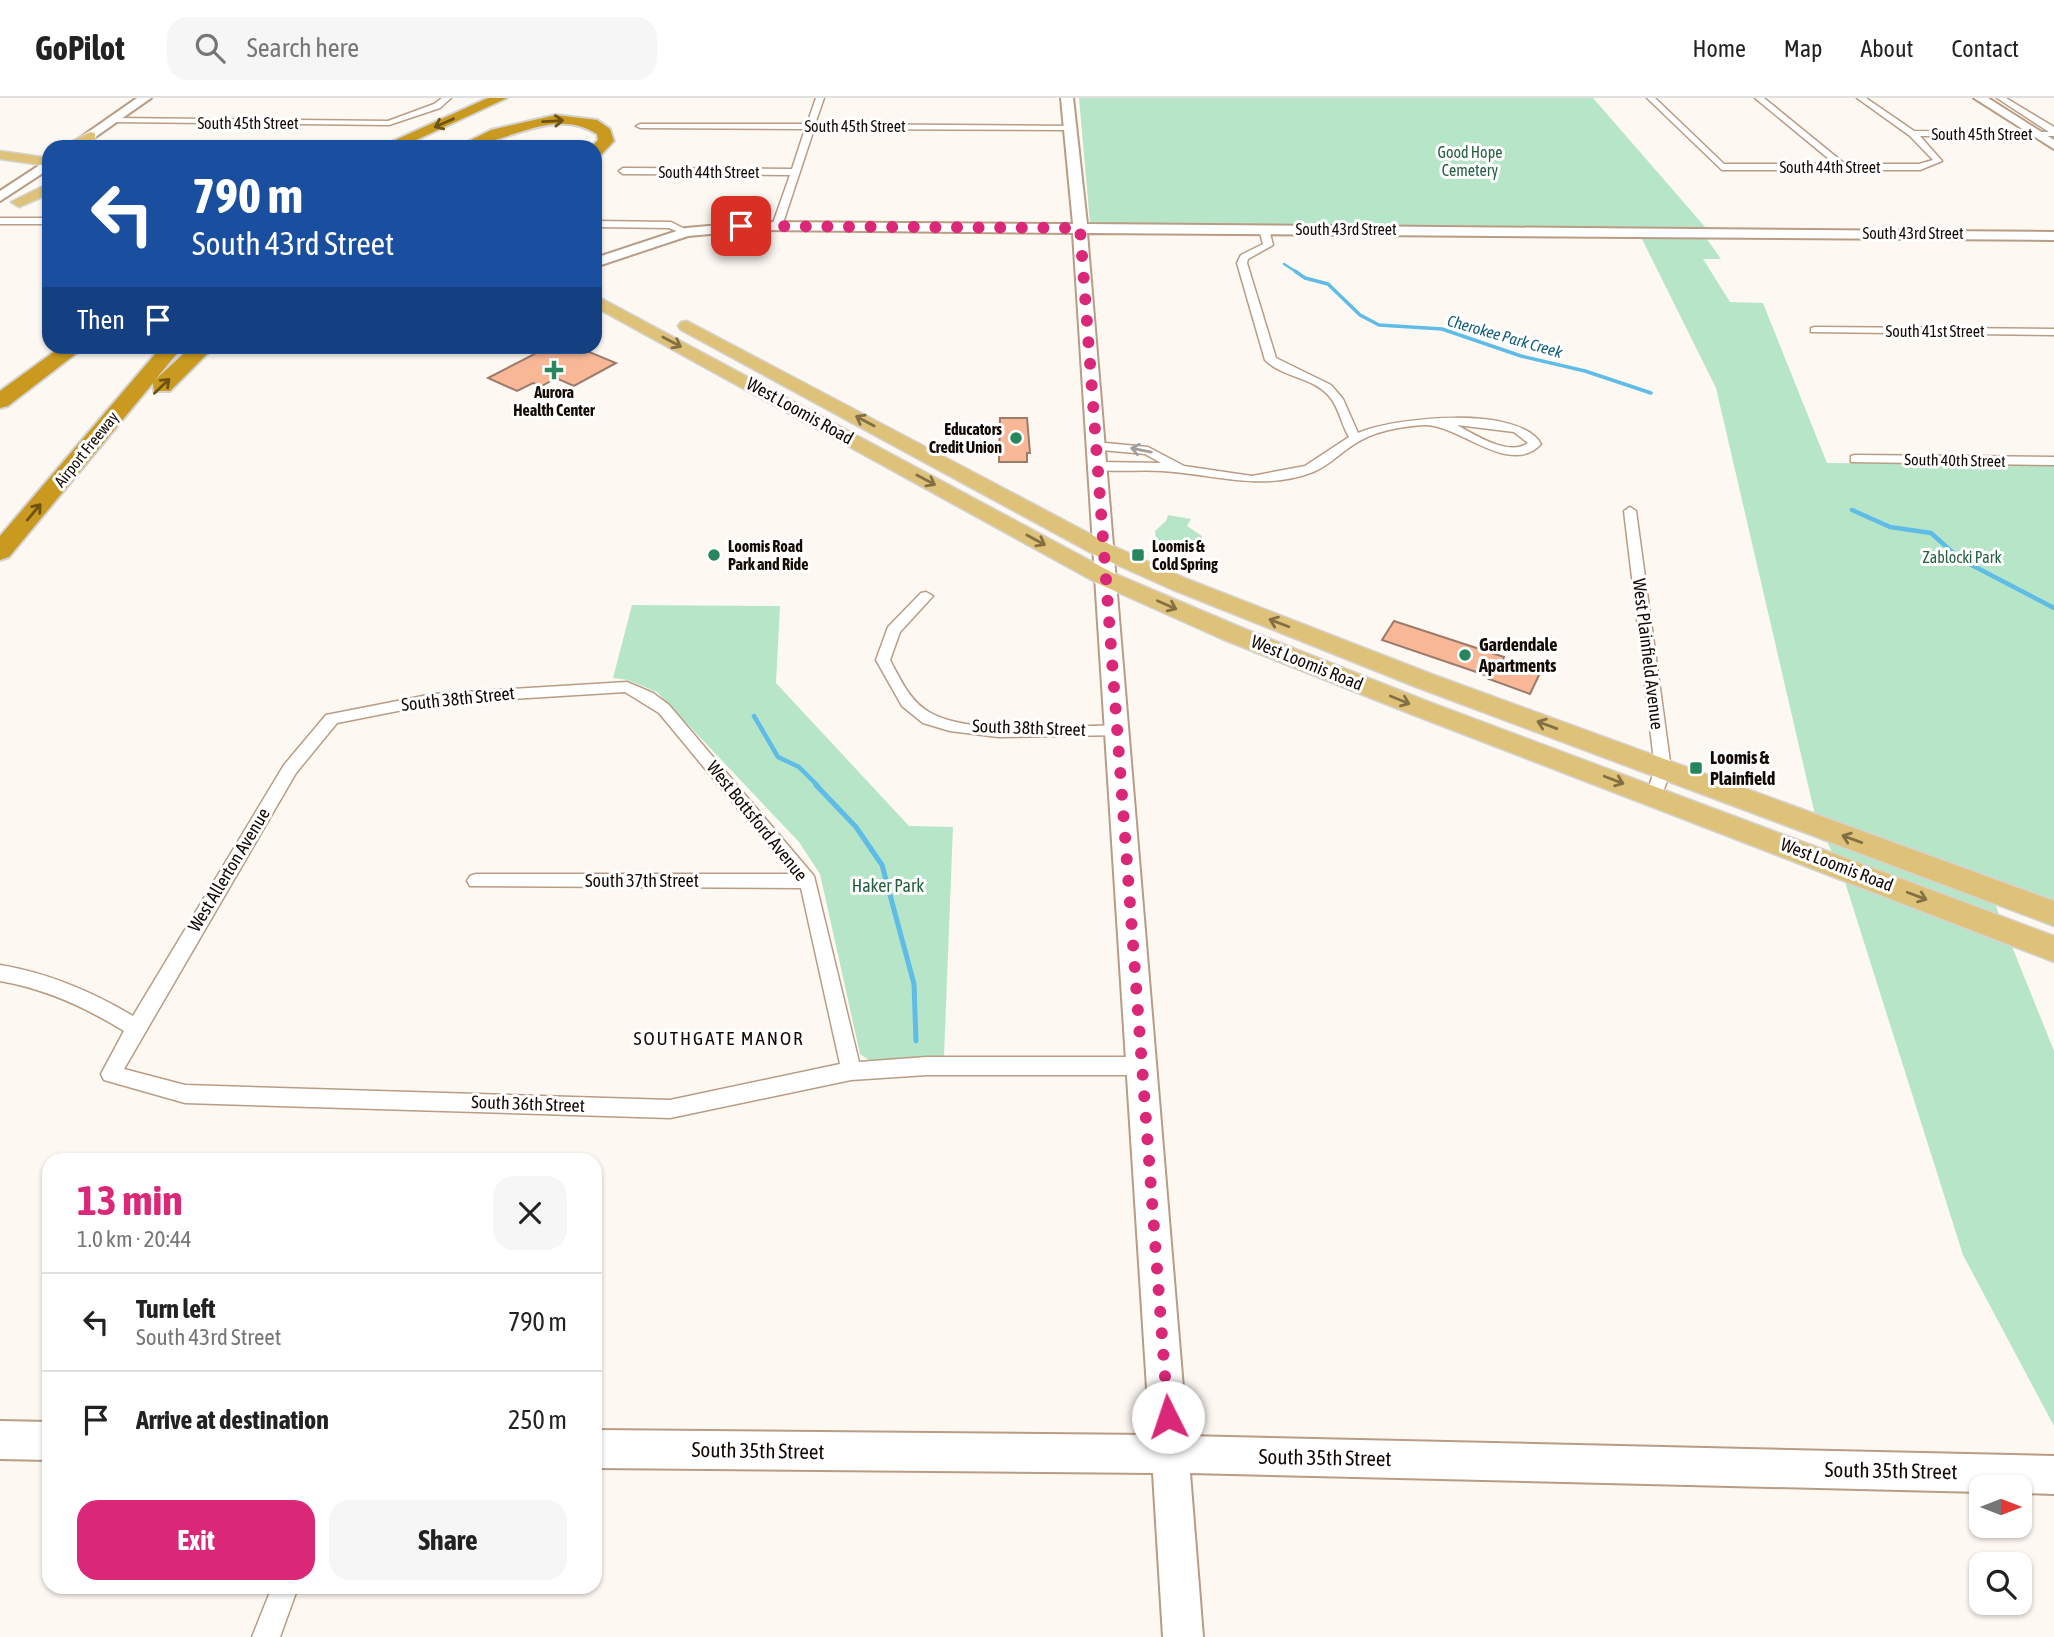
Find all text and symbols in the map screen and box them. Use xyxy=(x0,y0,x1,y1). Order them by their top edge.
search box xyxy=(167,17,657,80)
text: GoPilot xyxy=(35,29,125,67)
icon: search xyxy=(191,29,229,67)
text: Search here xyxy=(247,33,359,63)
text: Home xyxy=(1692,35,1746,62)
text: Map xyxy=(1784,35,1822,62)
text: About xyxy=(1860,35,1913,62)
text: Contact xyxy=(1951,35,2019,62)
street label: South 45th Street xyxy=(197,114,299,132)
one-way arrow xyxy=(541,115,564,128)
one-way arrow xyxy=(434,117,455,130)
street label: South 45th Street xyxy=(804,117,906,135)
street label: South 45th Street xyxy=(1931,125,2033,143)
park label: Good Hope Cemetery xyxy=(1438,143,1502,180)
street label: South 44th Street xyxy=(1779,158,1881,176)
street label: South 44th Street xyxy=(658,163,760,181)
text: 790 m xyxy=(192,167,303,223)
icon: left xyxy=(77,168,168,259)
pin xyxy=(711,196,771,256)
icon: arrive xyxy=(722,207,760,245)
street label: South 43rd Street xyxy=(1295,220,1397,238)
street label: South 43rd Street xyxy=(1862,224,1964,242)
text: South 43rd Street xyxy=(192,225,394,262)
icon: arrive xyxy=(139,301,177,339)
text: Then xyxy=(77,305,125,335)
water label: Cherokee Park Creek xyxy=(1445,311,1566,361)
street label: South 41st Street xyxy=(1885,322,1985,340)
one-way arrow xyxy=(661,335,682,349)
marker: Aurora Health Center xyxy=(544,360,564,380)
street label: West Loomis Road xyxy=(743,373,857,449)
one-way arrow xyxy=(153,378,170,395)
place label: Aurora Health Center xyxy=(513,383,595,419)
street label: Airport Freeway xyxy=(50,408,123,491)
one-way arrow xyxy=(855,414,876,428)
place label: Educators Credit Union xyxy=(929,420,1002,456)
marker: Educators Credit Union xyxy=(1008,430,1024,446)
one-way arrow xyxy=(1130,443,1153,456)
street label: South 40th Street xyxy=(1904,450,2006,470)
one-way arrow xyxy=(915,474,936,487)
one-way arrow xyxy=(26,503,42,521)
one-way arrow xyxy=(1025,533,1045,547)
place label: Loomis Road Park and Ride xyxy=(728,537,808,573)
place label: Loomis & Cold Spring xyxy=(1152,537,1218,573)
marker: Loomis Road Park and Ride xyxy=(706,547,722,563)
marker: Loomis & Cold Spring xyxy=(1130,547,1146,563)
park label: Zablocki Park xyxy=(1923,548,2001,566)
street label: West Plainfield Avenue xyxy=(1629,577,1668,731)
one-way arrow xyxy=(1156,599,1177,612)
one-way arrow xyxy=(1269,616,1291,629)
street label: West Loomis Road xyxy=(1248,631,1366,695)
place label: Gardendale Apartments xyxy=(1478,634,1557,676)
marker: Gardendale Apartments xyxy=(1457,647,1473,663)
street label: South 38th Street xyxy=(400,682,516,715)
one-way arrow xyxy=(1389,695,1411,708)
street label: South 38th Street xyxy=(972,715,1086,740)
one-way arrow xyxy=(1537,718,1559,730)
place label: Loomis & Plainfield xyxy=(1710,747,1775,789)
street label: West Bottsford Avenue xyxy=(703,757,812,885)
marker: Loomis & Plainfield xyxy=(1688,760,1704,776)
one-way arrow xyxy=(1602,775,1624,787)
street label: West Allerton Avenue xyxy=(183,804,274,935)
one-way arrow xyxy=(1842,832,1864,844)
street label: West Loomis Road xyxy=(1778,833,1896,896)
street label: South 37th Street xyxy=(585,870,699,891)
park label: Haker Park xyxy=(852,875,924,896)
one-way arrow xyxy=(1906,891,1928,904)
district label: SOUTHGATE MANOR xyxy=(633,1027,805,1049)
street label: South 36th Street xyxy=(471,1091,585,1116)
text: 13 min xyxy=(77,1176,183,1224)
button: close xyxy=(493,1176,567,1250)
text: 1.0 km · 20:44 xyxy=(77,1226,192,1252)
text: Turn left xyxy=(136,1294,216,1324)
icon: left xyxy=(77,1303,115,1341)
text: 790 m xyxy=(508,1307,567,1337)
text: South 43rd Street xyxy=(136,1324,281,1350)
position arrow xyxy=(1131,1380,1205,1454)
icon: arrive xyxy=(77,1401,115,1439)
text: Arrive at destination xyxy=(136,1405,329,1435)
text: 250 m xyxy=(508,1405,567,1435)
street label: South 35th Street xyxy=(691,1437,825,1463)
street label: South 35th Street xyxy=(1258,1444,1392,1470)
street label: South 35th Street xyxy=(1824,1457,1958,1483)
north arrow xyxy=(1969,1475,2032,1538)
map controls xyxy=(1969,1475,2032,1615)
button: Exit xyxy=(77,1500,315,1580)
button: Share xyxy=(329,1500,567,1580)
button: search xyxy=(1969,1552,2032,1615)

